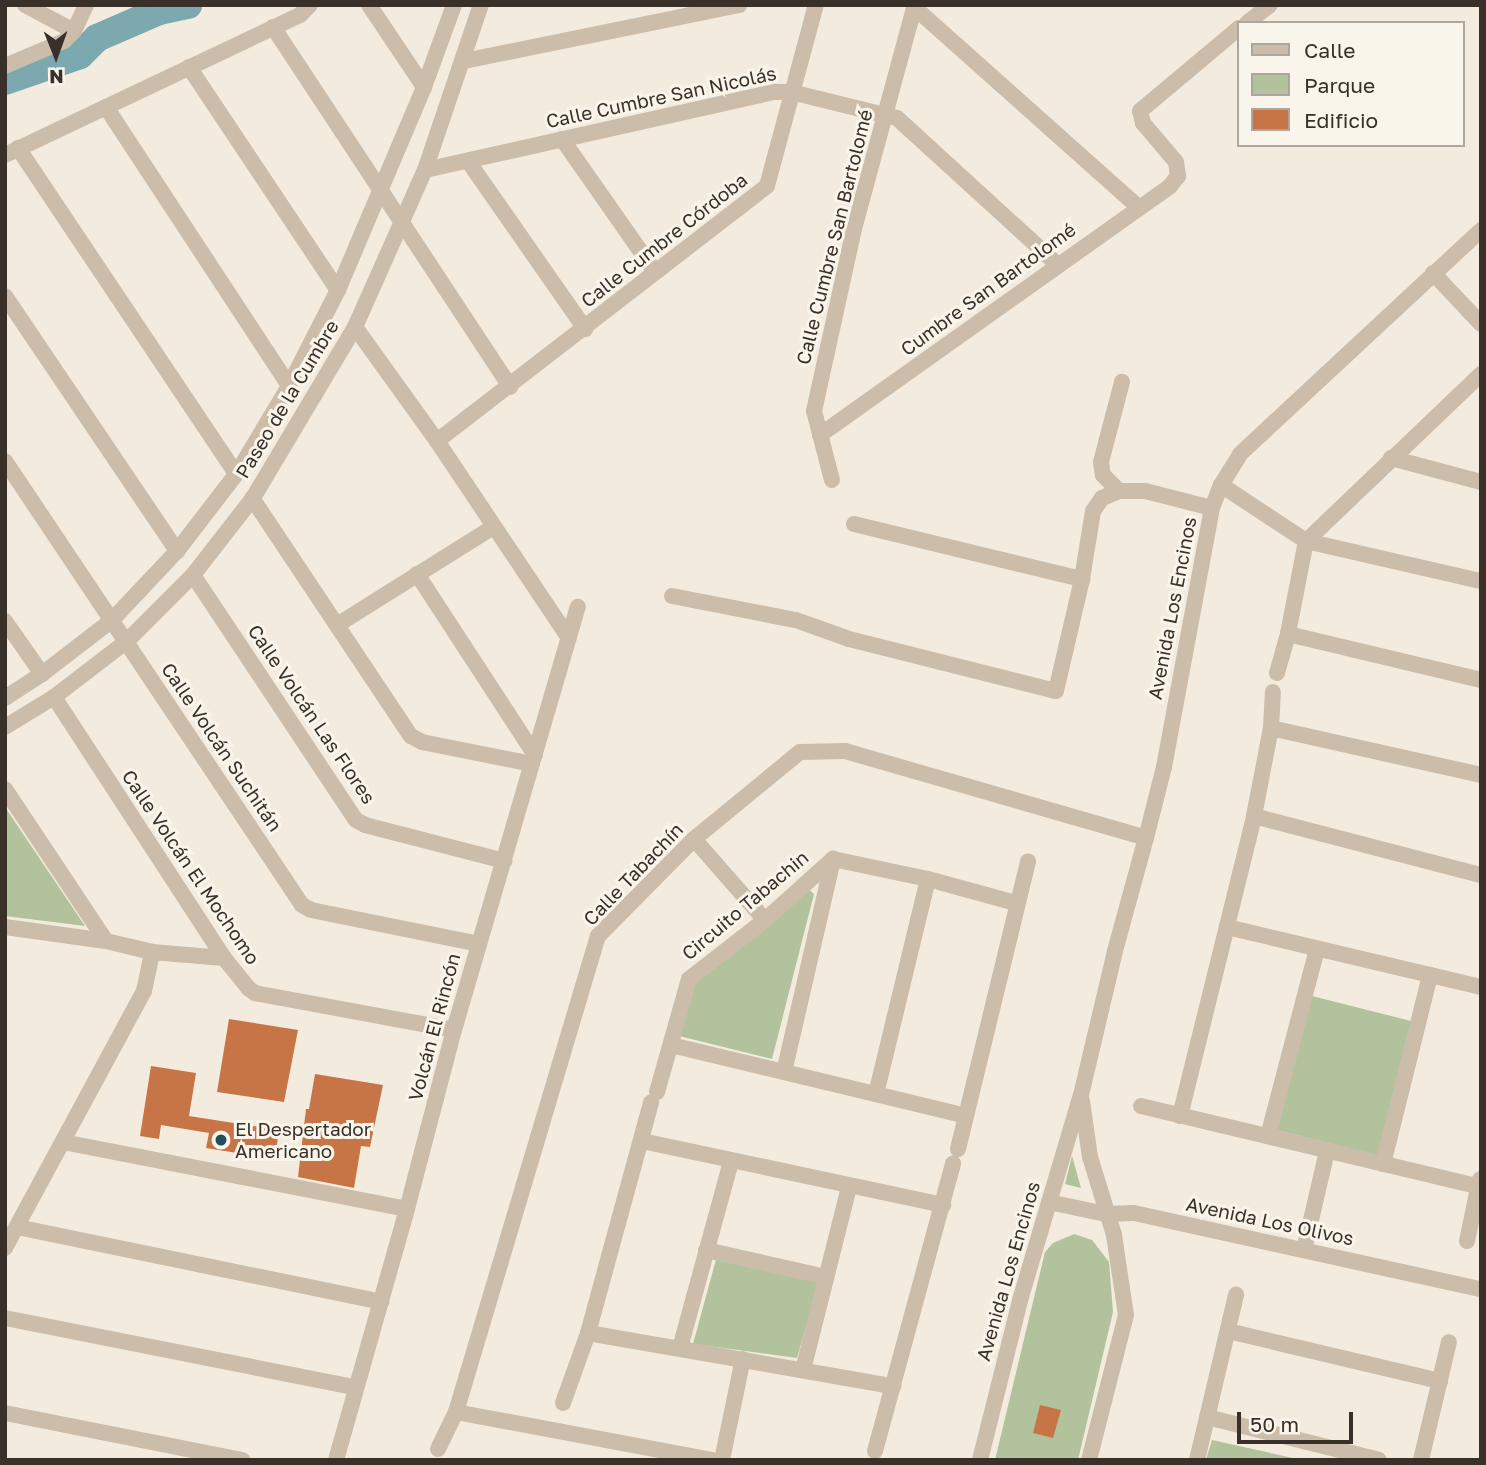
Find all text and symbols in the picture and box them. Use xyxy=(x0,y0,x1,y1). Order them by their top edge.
north arrow xyxy=(21,21,91,91)
legend xyxy=(1238,21,1465,147)
text: Calle xyxy=(1304,37,1356,63)
street label: Calle Cumbre San Nicolás xyxy=(544,61,778,133)
text: N xyxy=(49,66,64,89)
text: Parque xyxy=(1304,72,1375,98)
street label: Calle Cumbre San Bartolomé xyxy=(791,107,877,367)
text: Edificio xyxy=(1304,107,1378,133)
street label: Calle Cumbre Córdoba xyxy=(576,168,752,312)
street label: Cumbre San Bartolomé xyxy=(896,218,1080,360)
street label: Paseo de la Cumbre xyxy=(231,316,343,482)
street label: Avenida Los Encinos xyxy=(1143,515,1201,701)
street label: Calle Volcán Las Flores xyxy=(243,620,381,808)
street label: Calle Volcán Suchitán xyxy=(157,658,287,836)
street label: Calle Volcán El Mochomo xyxy=(117,765,265,969)
street label: Calle Tabachín xyxy=(578,818,688,930)
street label: Circuito Tabachin xyxy=(677,845,813,965)
street label: Volcán El Rincón xyxy=(403,951,465,1103)
place label: El Despertador Americano xyxy=(235,1118,371,1162)
marker: El Despertador Americano xyxy=(213,1132,229,1148)
street label: Avenida Los Encinos xyxy=(971,1179,1045,1363)
street label: Avenida Los Olivos xyxy=(1184,1192,1356,1250)
scale bar xyxy=(1241,1398,1356,1442)
text: 50 m xyxy=(1250,1411,1299,1437)

